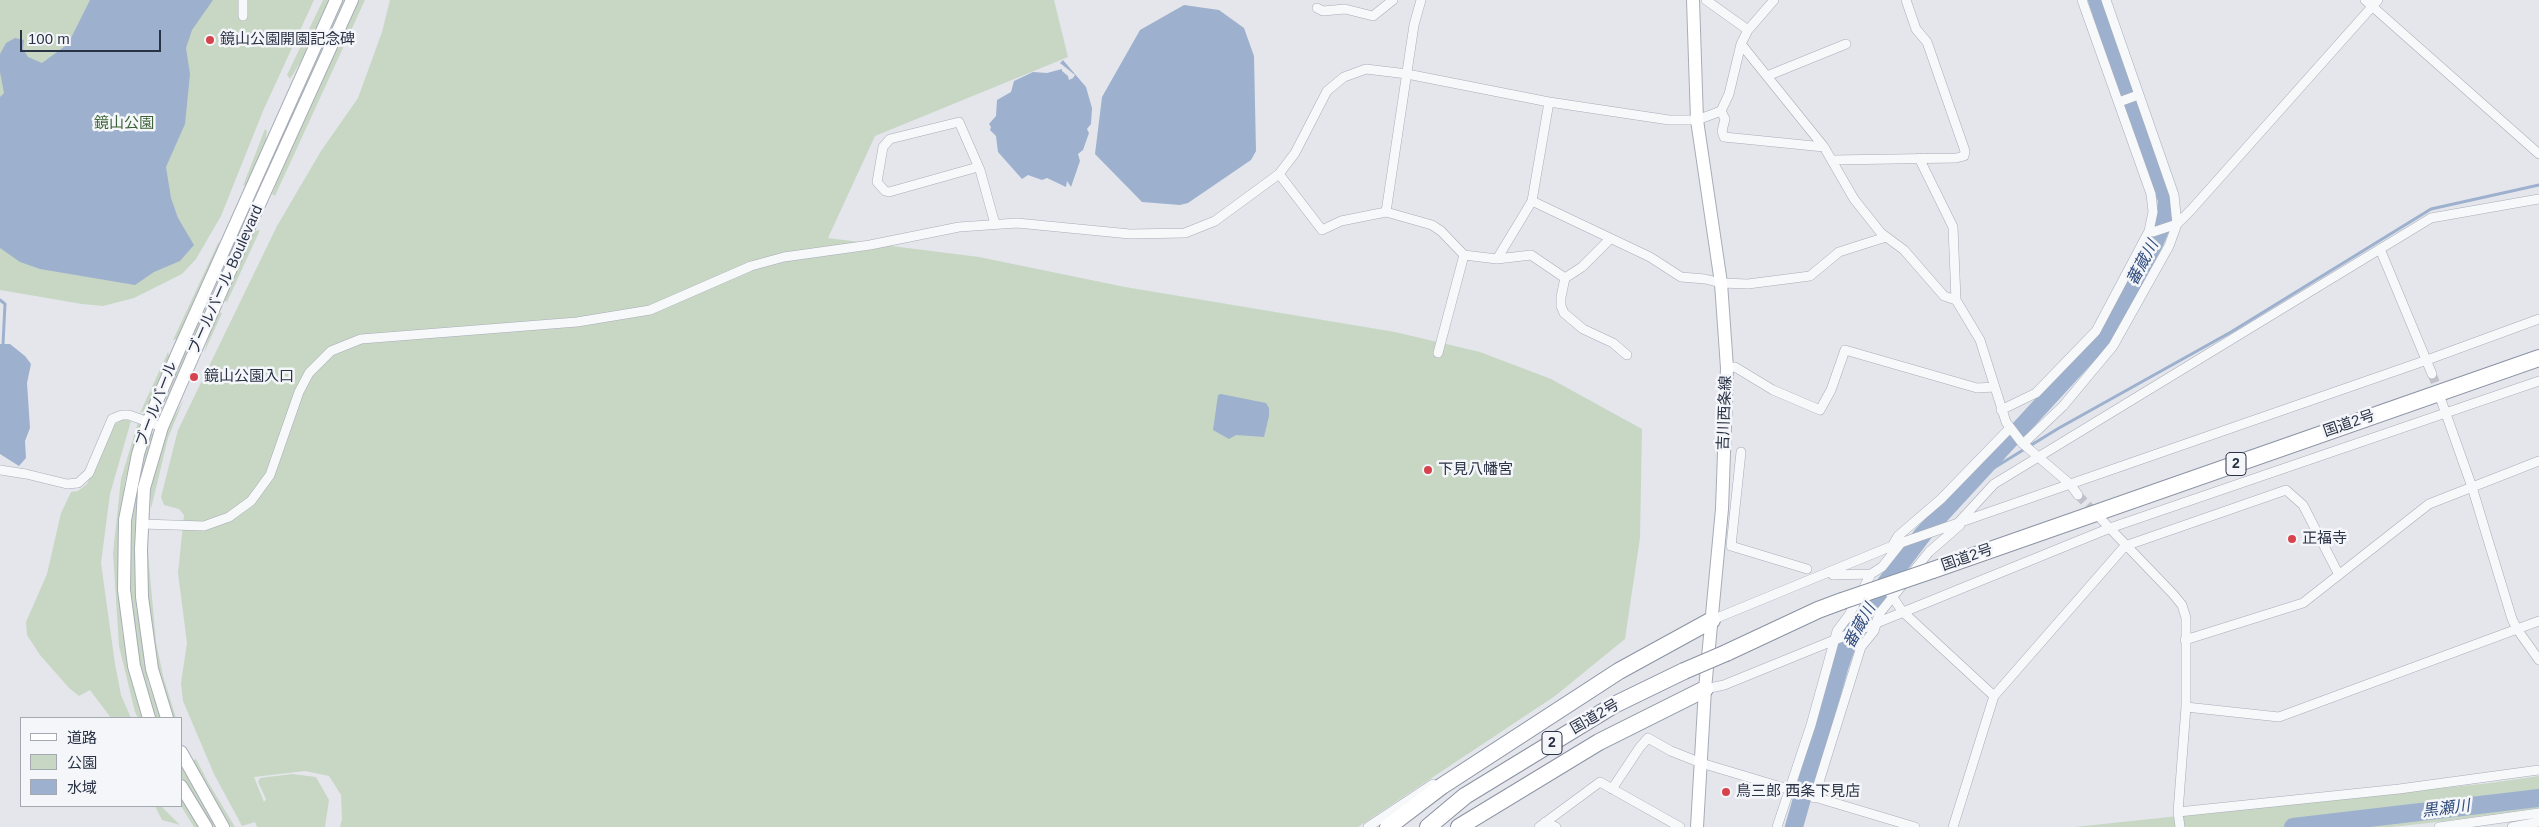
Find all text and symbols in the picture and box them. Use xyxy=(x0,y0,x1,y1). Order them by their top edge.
scale bar xyxy=(22,20,164,52)
text: 100 m xyxy=(28,30,70,47)
place label: 鏡山公園開園記念碑 xyxy=(220,31,355,49)
marker: 鏡山公園開園記念碑 xyxy=(204,34,216,46)
park label: 鏡山公園 xyxy=(94,115,154,133)
street label: ブールバール Boulevard xyxy=(185,202,267,358)
water label: 蕃蔵川 xyxy=(2123,237,2163,289)
street label: ブールバール xyxy=(132,359,182,449)
place label: 鏡山公園入口 xyxy=(204,368,294,386)
marker: 鏡山公園入口 xyxy=(188,371,200,383)
street label: 吉川西条線 xyxy=(1715,375,1735,451)
street label: 国道2号 xyxy=(2321,407,2377,441)
road number: 2 xyxy=(2226,452,2246,476)
place label: 下見八幡宮 xyxy=(1438,461,1513,479)
marker: 下見八幡宮 xyxy=(1422,464,1434,476)
place label: 正福寺 xyxy=(2302,530,2347,548)
marker: 正福寺 xyxy=(2286,533,2298,545)
street label: 国道2号 xyxy=(1939,541,1995,575)
water label: 番蔵川 xyxy=(1840,600,1880,652)
street label: 国道2号 xyxy=(1567,696,1623,738)
legend xyxy=(20,717,182,807)
text: 道路 xyxy=(67,729,97,746)
road number: 2 xyxy=(1542,731,1562,754)
text: 公園 xyxy=(67,754,97,771)
text: 水域 xyxy=(67,779,97,796)
place label: 鳥三郎 西条下見店 xyxy=(1736,783,1860,801)
marker: 鳥三郎 西条下見店 xyxy=(1720,786,1732,798)
water label: 黒瀬川 xyxy=(2421,797,2471,821)

